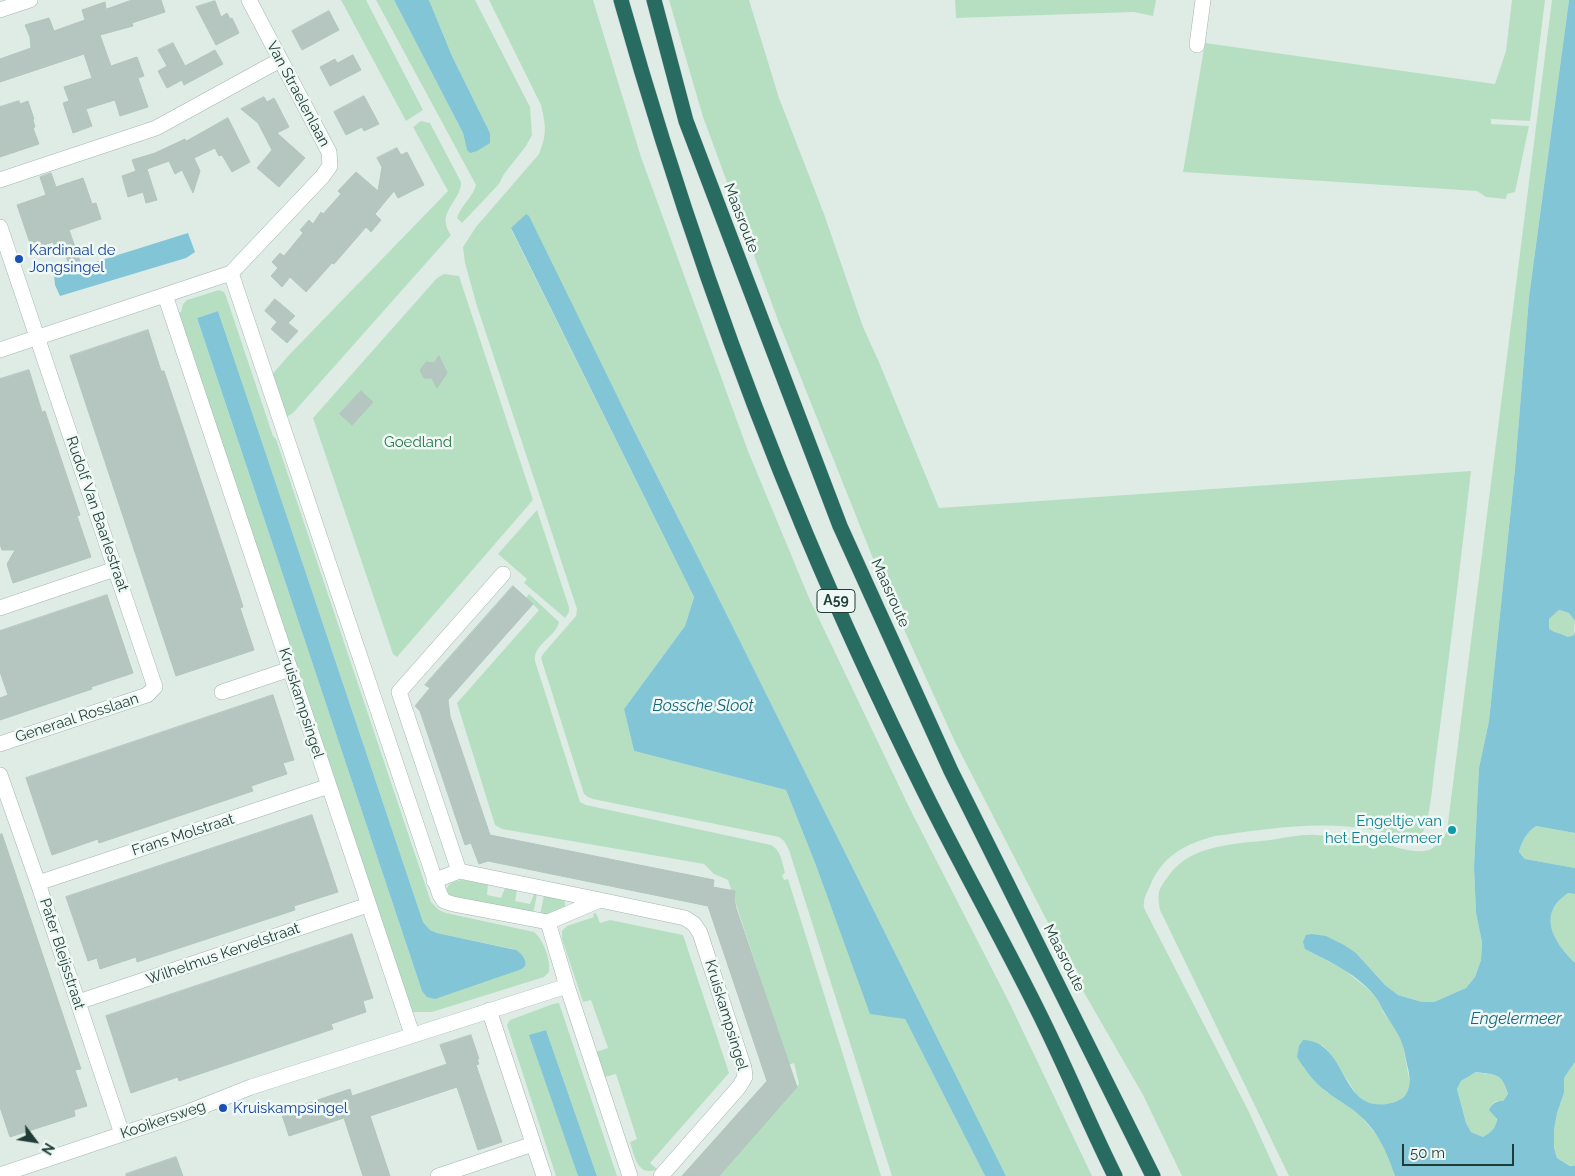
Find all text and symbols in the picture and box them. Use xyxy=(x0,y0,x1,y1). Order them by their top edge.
street label: Van Straelenlaan xyxy=(263,38,333,150)
street label: Maasroute xyxy=(719,181,763,255)
place label: Kardinaal de Jongsingel xyxy=(29,241,116,276)
marker: Kardinaal de Jongsingel xyxy=(13,253,25,265)
park label: Goedland xyxy=(384,433,452,451)
street label: Rudolf Van Baarlestraat xyxy=(62,434,132,594)
street label: Maasroute xyxy=(867,556,913,630)
road number: A59 xyxy=(817,590,855,612)
street label: Kruiskampsingel xyxy=(275,646,327,760)
street label: Generaal Rosslaan xyxy=(13,690,141,746)
water label: Bossche Sloot xyxy=(652,696,754,716)
street label: Frans Molstraat xyxy=(130,810,236,860)
place label: Engeltje van het Engelermeer xyxy=(1325,812,1442,847)
marker: Engeltje van het Engelermeer xyxy=(1446,824,1458,836)
street label: Pater Bleijsstraat xyxy=(36,896,88,1012)
street label: Wilhelmus Kervelstraat xyxy=(144,919,302,989)
street label: Maasroute xyxy=(1039,921,1089,995)
street label: Kruiskampsingel xyxy=(701,957,751,1073)
water label: Engelermeer xyxy=(1470,1009,1562,1029)
street label: Kooikersweg xyxy=(118,1097,208,1143)
place label: Kruiskampsingel xyxy=(233,1099,348,1117)
marker: Kruiskampsingel xyxy=(217,1102,229,1114)
north arrow xyxy=(10,1116,60,1166)
scale bar xyxy=(1405,1134,1518,1166)
text: N xyxy=(38,1140,57,1157)
text: 50 m xyxy=(1410,1144,1445,1162)

